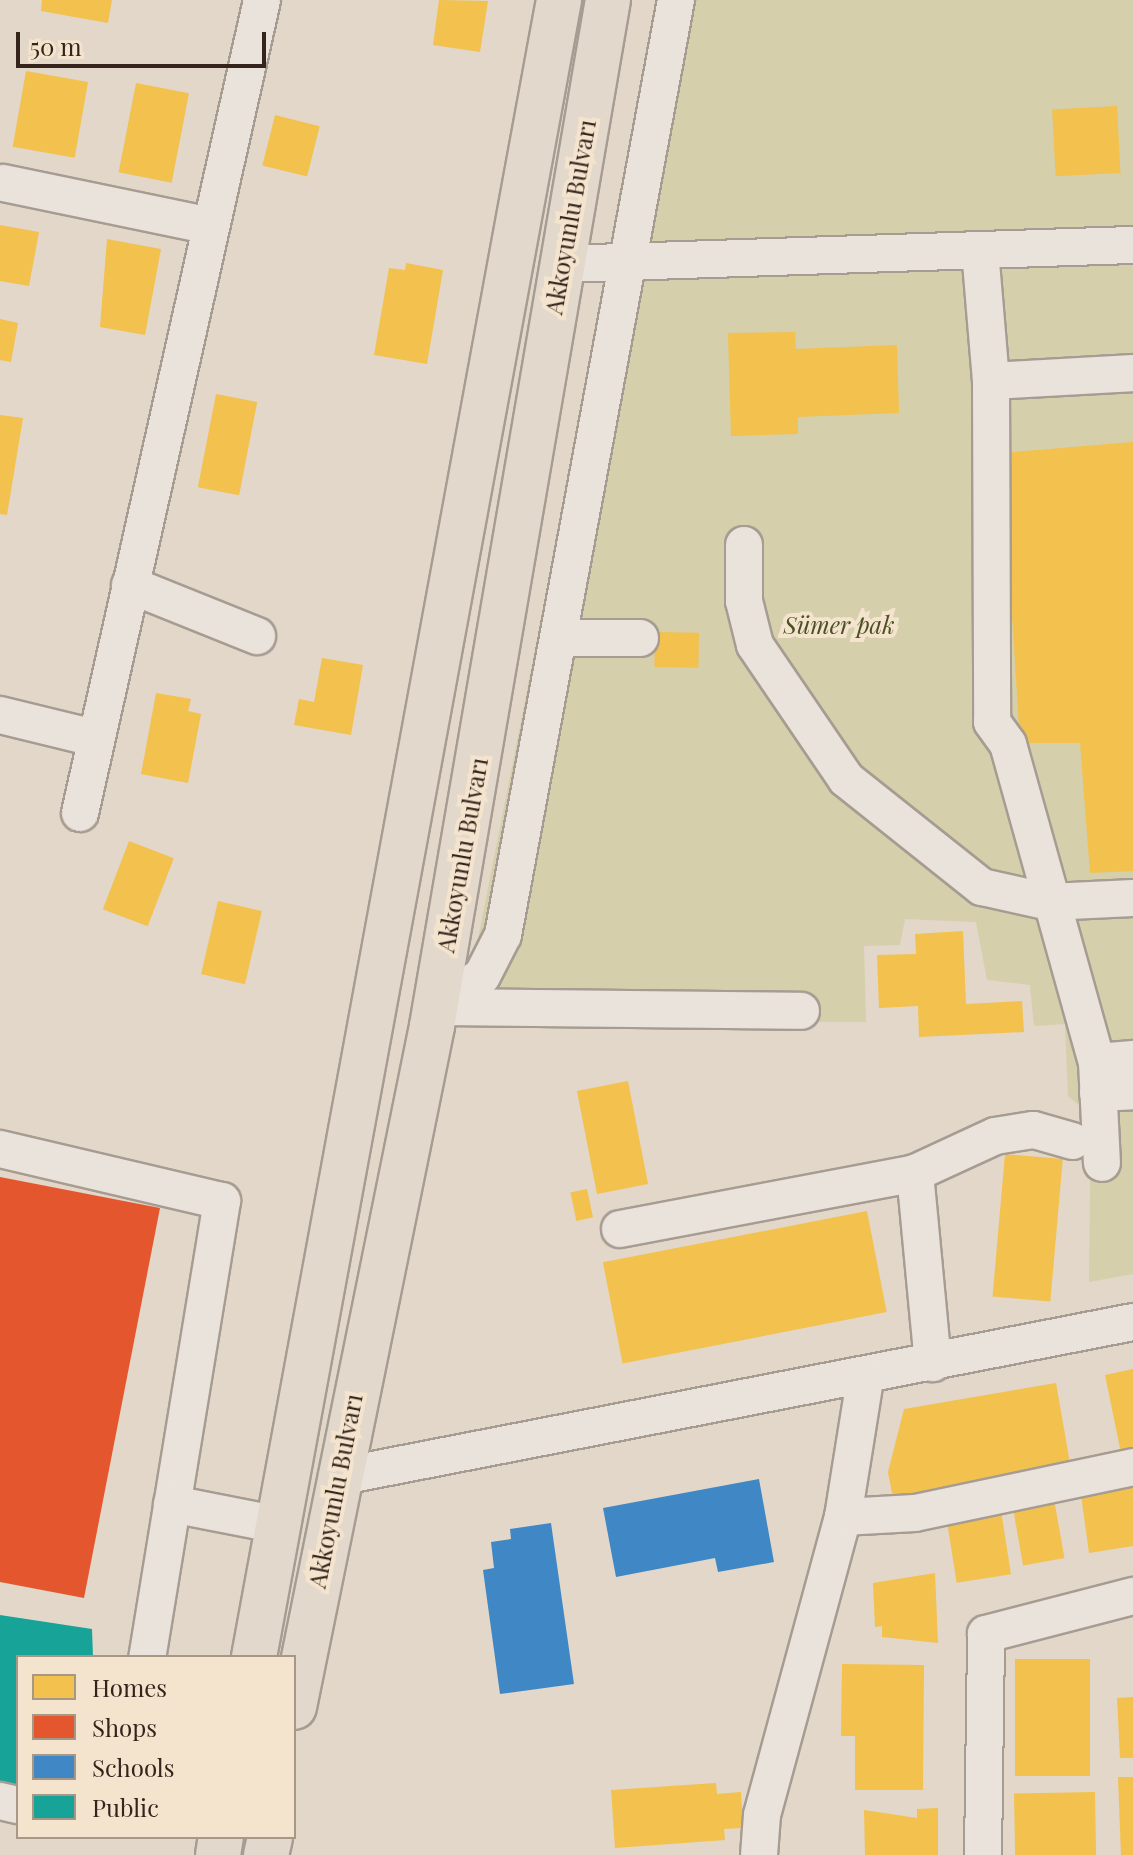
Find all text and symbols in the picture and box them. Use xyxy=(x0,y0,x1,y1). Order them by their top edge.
scale bar xyxy=(20,16,270,66)
text: 50 m xyxy=(30,30,82,62)
street label: Akkoyunlu Bulvarı xyxy=(539,117,601,317)
park label: Sümer pak xyxy=(783,611,895,639)
street label: Akkoyunlu Bulvarı xyxy=(431,755,493,955)
street label: Akkoyunlu Bulvarı xyxy=(302,1391,368,1591)
legend xyxy=(16,1655,296,1839)
text: Homes xyxy=(92,1671,167,1703)
text: Shops xyxy=(92,1711,157,1743)
text: Schools xyxy=(92,1751,174,1783)
text: Public xyxy=(92,1791,159,1823)

